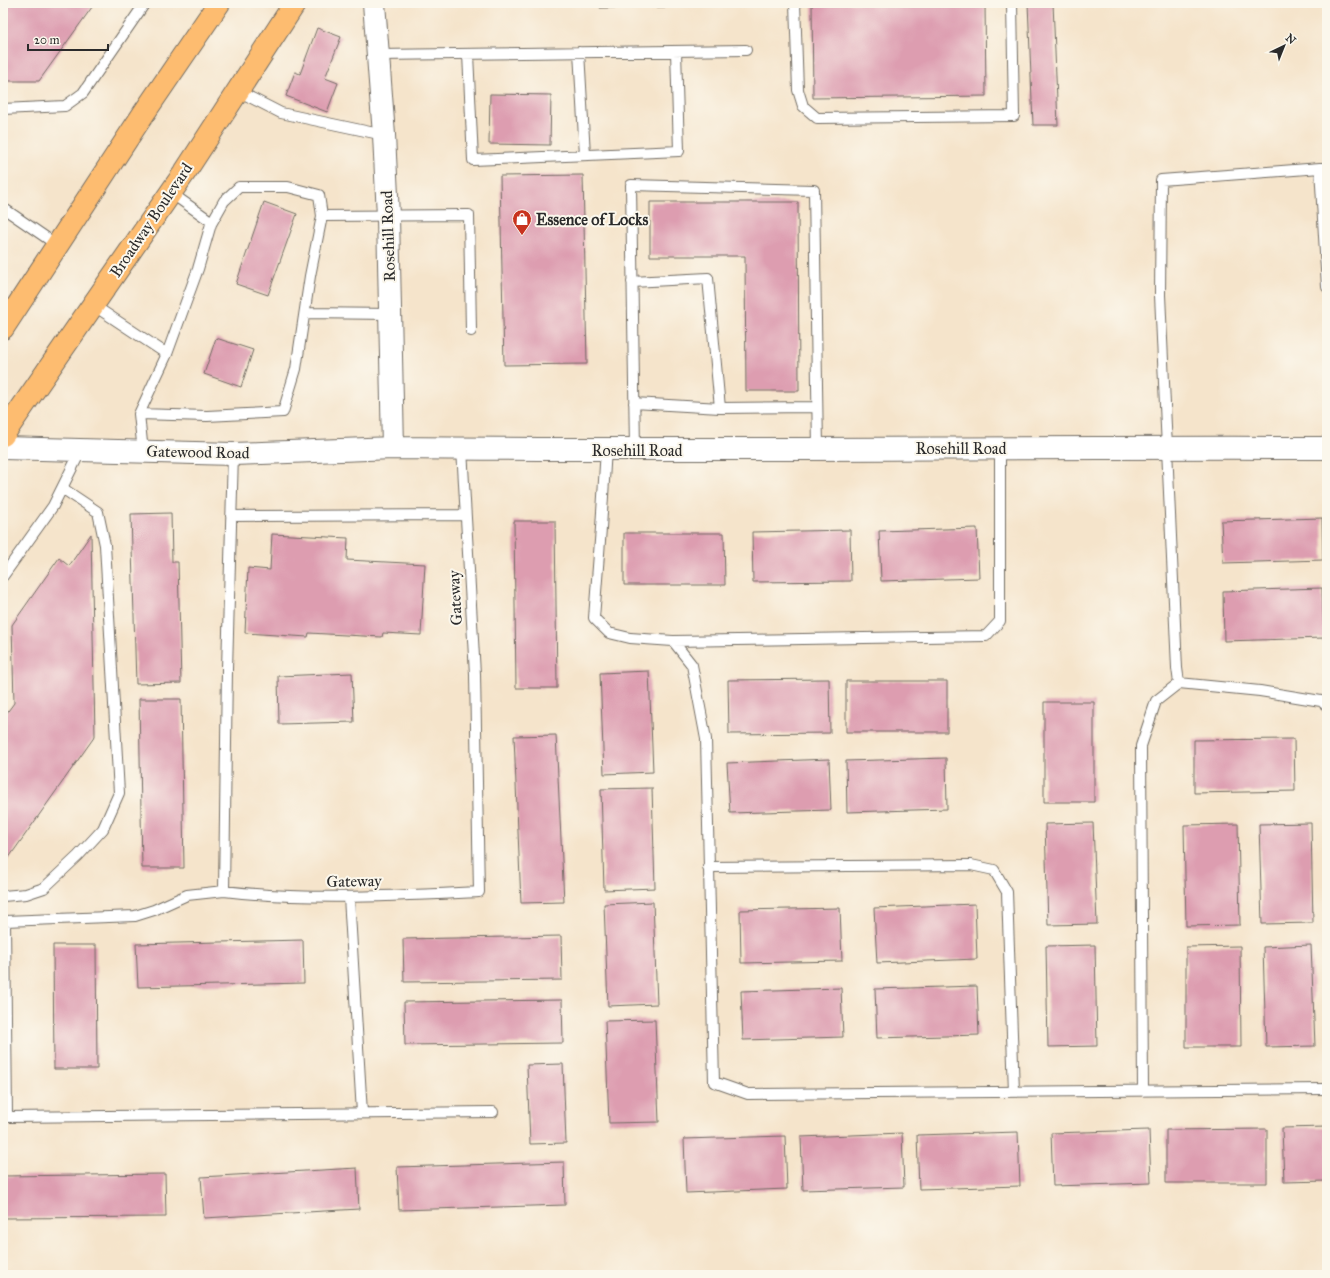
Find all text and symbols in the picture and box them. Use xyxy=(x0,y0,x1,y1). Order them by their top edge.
scale bar xyxy=(28,26,108,52)
north arrow xyxy=(1264,26,1304,66)
text: N xyxy=(1283,31,1299,47)
text: 20 m xyxy=(34,33,60,47)
street label: Broadway Boulevard xyxy=(106,159,196,281)
street label: Rosehill Road xyxy=(377,190,399,282)
shop icon: Essence of Locks xyxy=(511,208,533,236)
place label: Essence of Locks xyxy=(536,210,648,229)
street label: Rosehill Road xyxy=(915,439,1007,458)
street label: Rosehill Road xyxy=(591,441,683,460)
street label: Gatewood Road xyxy=(146,442,250,462)
street label: Gateway xyxy=(444,569,466,626)
street label: Gateway xyxy=(326,871,382,891)

